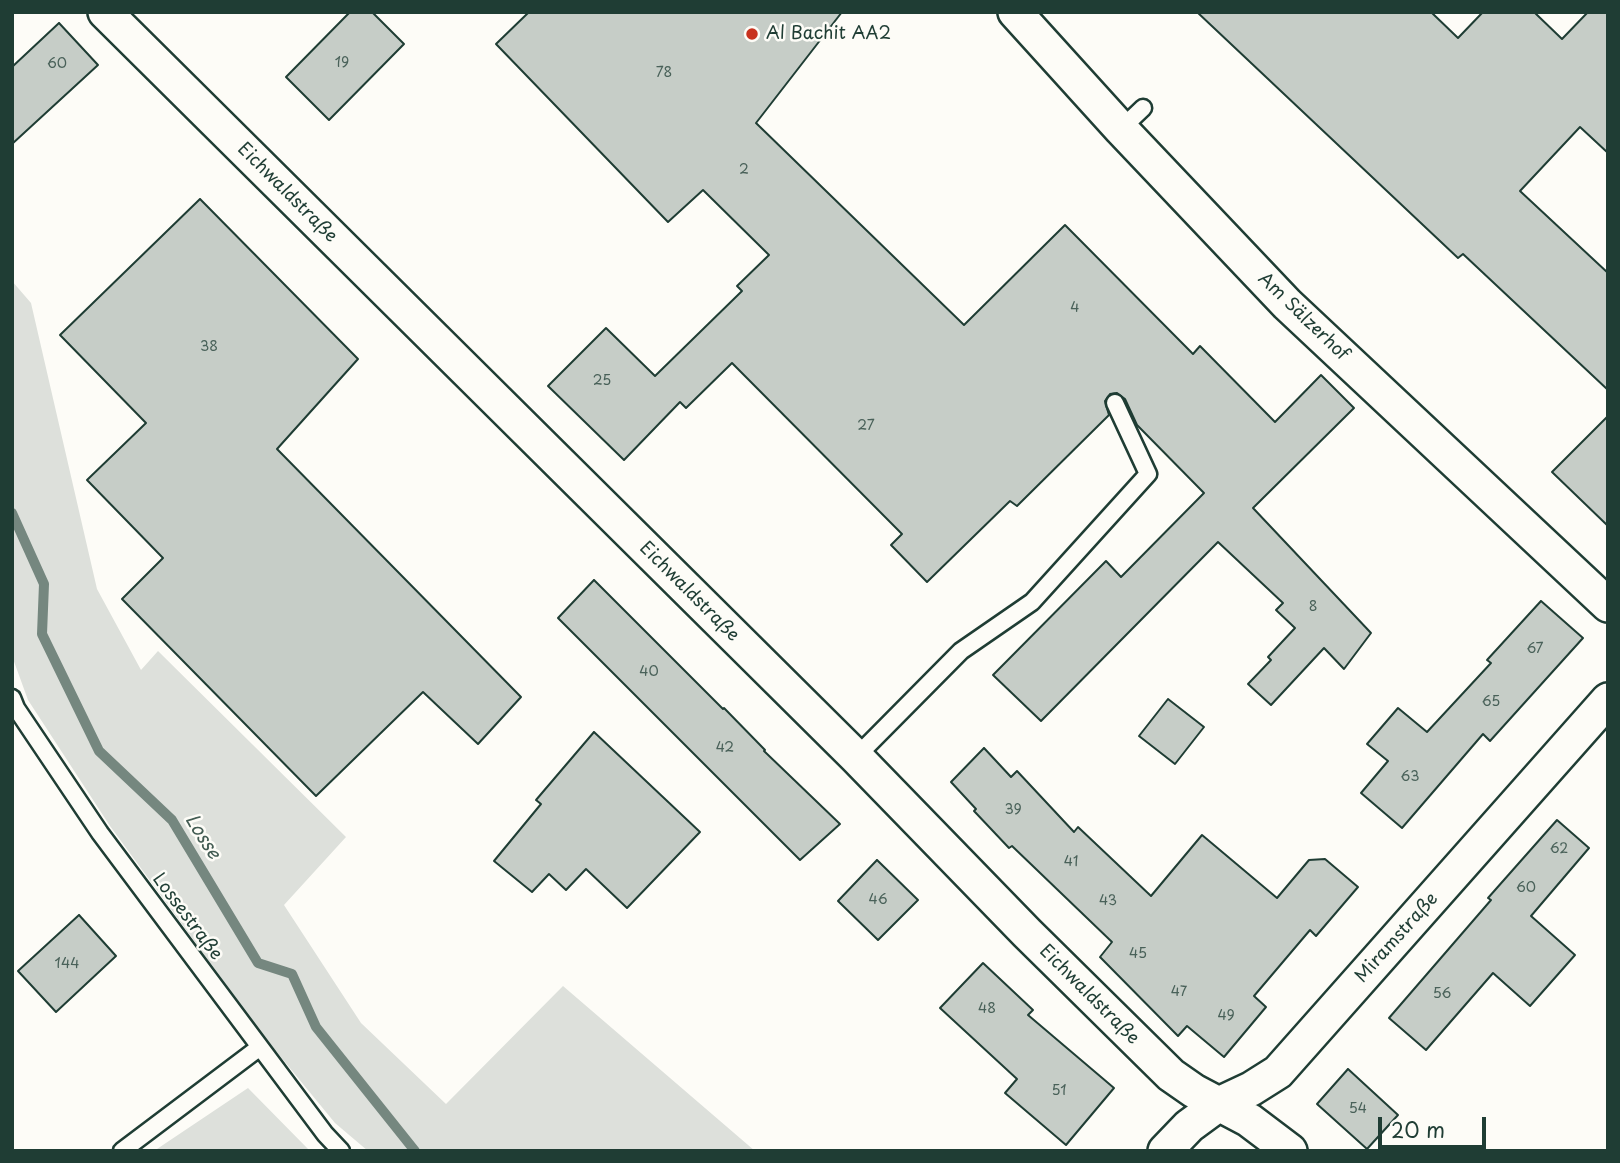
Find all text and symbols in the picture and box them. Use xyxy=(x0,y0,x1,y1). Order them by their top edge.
place label: Al Bachit AA2 xyxy=(766,23,891,45)
marker: Al Bachit AA2 xyxy=(744,26,760,42)
house number: 19 xyxy=(335,55,349,71)
house number: 60 xyxy=(47,56,67,72)
house number: 78 xyxy=(656,65,672,81)
street label: Eichwaldstraße xyxy=(233,139,341,247)
house number: 2 xyxy=(739,162,749,178)
street label: Am Sälzerhof xyxy=(1253,268,1353,366)
house number: 4 xyxy=(1070,300,1080,316)
house number: 38 xyxy=(200,339,218,355)
house number: 25 xyxy=(593,373,611,389)
house number: 27 xyxy=(857,418,875,434)
street label: Eichwaldstraße xyxy=(635,538,743,646)
house number: 8 xyxy=(1309,599,1317,615)
house number: 67 xyxy=(1526,641,1544,657)
house number: 40 xyxy=(639,664,659,680)
house number: 65 xyxy=(1482,694,1500,710)
house number: 42 xyxy=(716,740,734,756)
house number: 63 xyxy=(1401,769,1419,785)
house number: 39 xyxy=(1004,802,1022,818)
water label: Losse xyxy=(179,810,225,864)
house number: 62 xyxy=(1550,841,1568,857)
house number: 41 xyxy=(1064,854,1078,870)
street label: Lossestraße xyxy=(147,869,227,965)
house number: 60 xyxy=(1516,880,1536,896)
street label: Miramstraße xyxy=(1351,889,1443,987)
house number: 46 xyxy=(868,892,888,908)
house number: 43 xyxy=(1099,893,1117,909)
street label: Eichwaldstraße xyxy=(1035,941,1143,1049)
house number: 45 xyxy=(1129,946,1147,962)
house number: 144 xyxy=(55,956,79,972)
house number: 47 xyxy=(1171,984,1187,1000)
house number: 56 xyxy=(1433,986,1451,1002)
house number: 48 xyxy=(978,1001,996,1017)
house number: 49 xyxy=(1217,1008,1235,1024)
house number: 51 xyxy=(1052,1083,1066,1099)
house number: 54 xyxy=(1349,1101,1367,1117)
scale bar xyxy=(1382,1104,1490,1148)
text: 20 m xyxy=(1391,1113,1445,1145)

